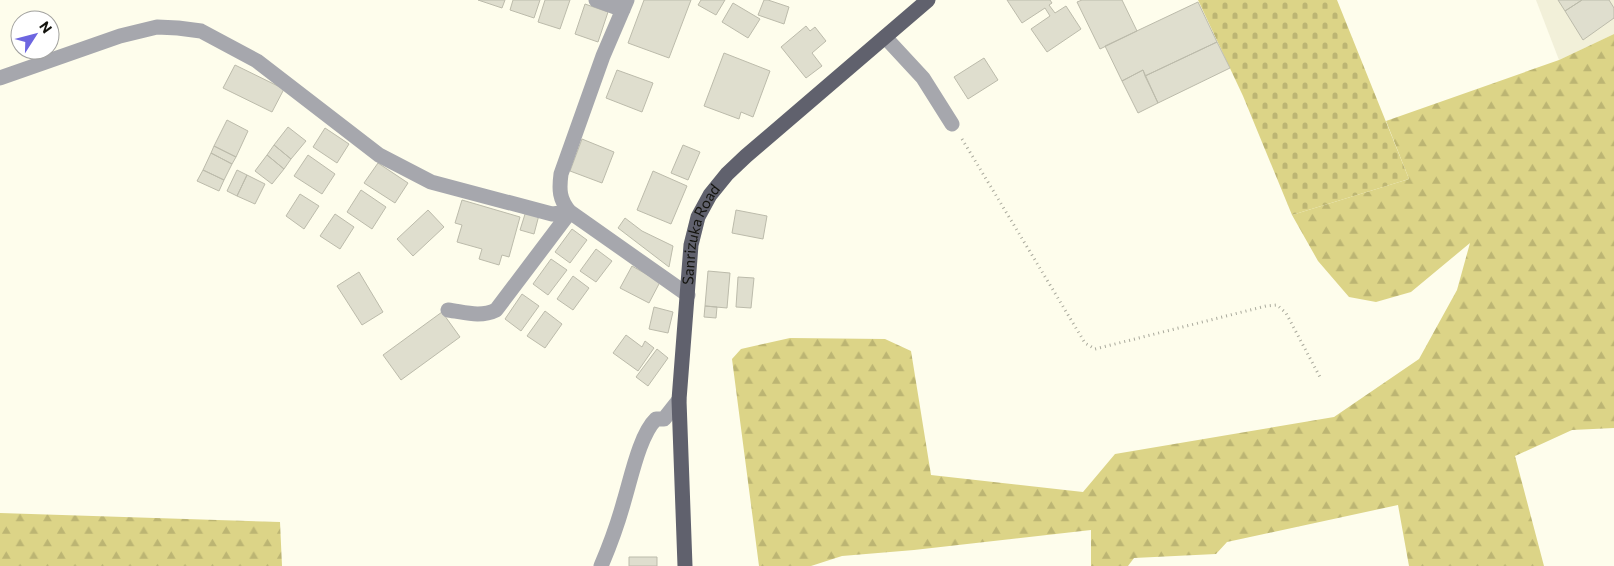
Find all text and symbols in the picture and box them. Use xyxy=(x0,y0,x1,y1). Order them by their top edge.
north arrow xyxy=(10,10,60,60)
text: N xyxy=(36,18,56,36)
street label: Sanrizuka Road xyxy=(678,180,723,286)

